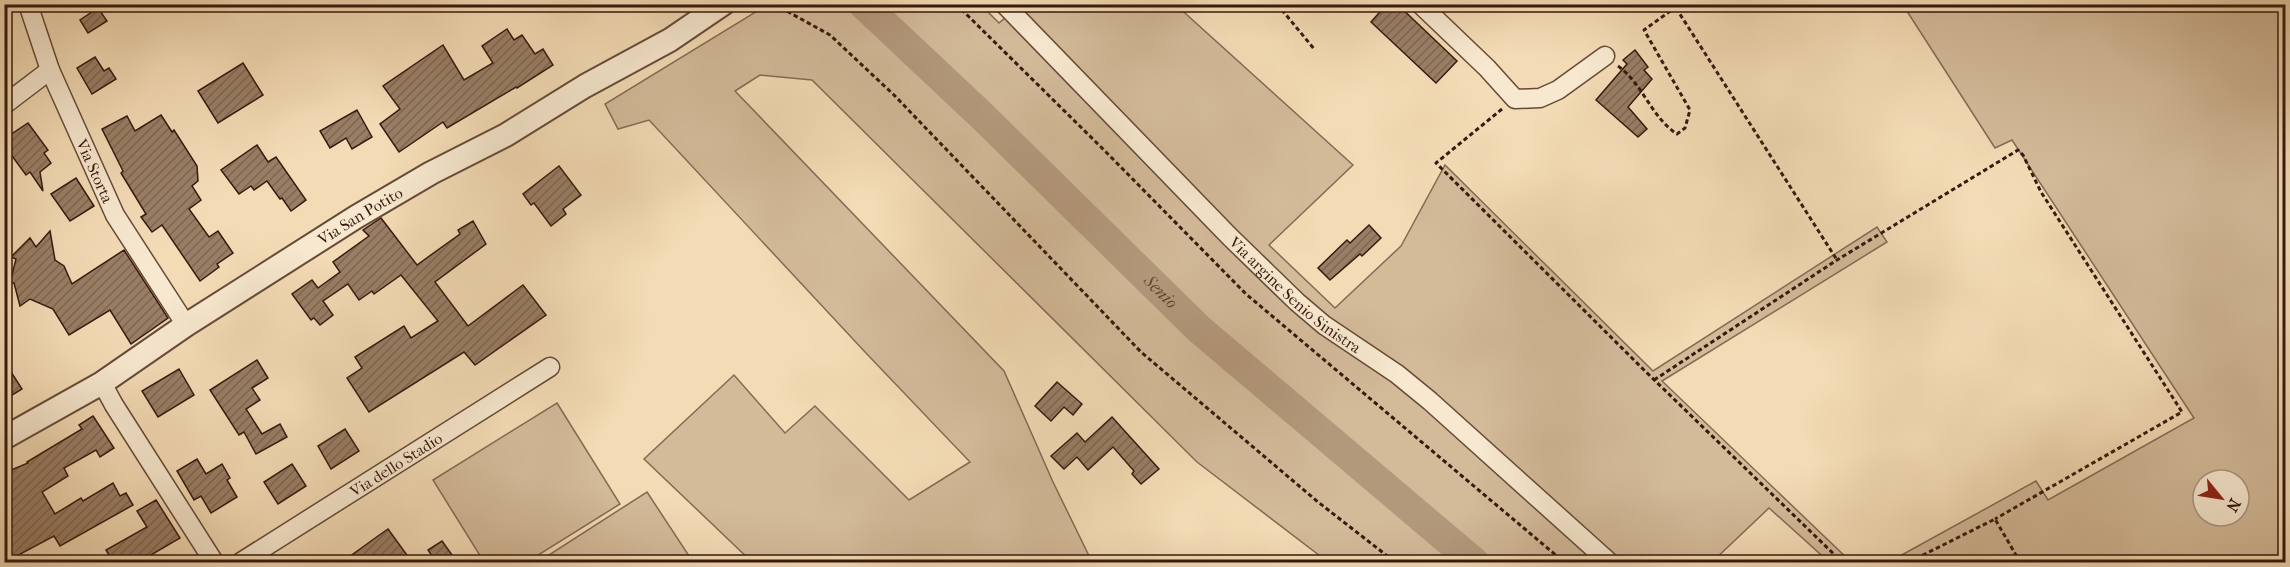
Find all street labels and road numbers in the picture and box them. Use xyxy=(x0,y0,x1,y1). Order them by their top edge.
street label: Via Storta xyxy=(72,135,118,206)
street label: Via San Potito xyxy=(313,182,406,249)
street label: Via argine Senio Sinistra xyxy=(1225,232,1365,357)
street label: Via dello Stadio xyxy=(345,428,446,501)

